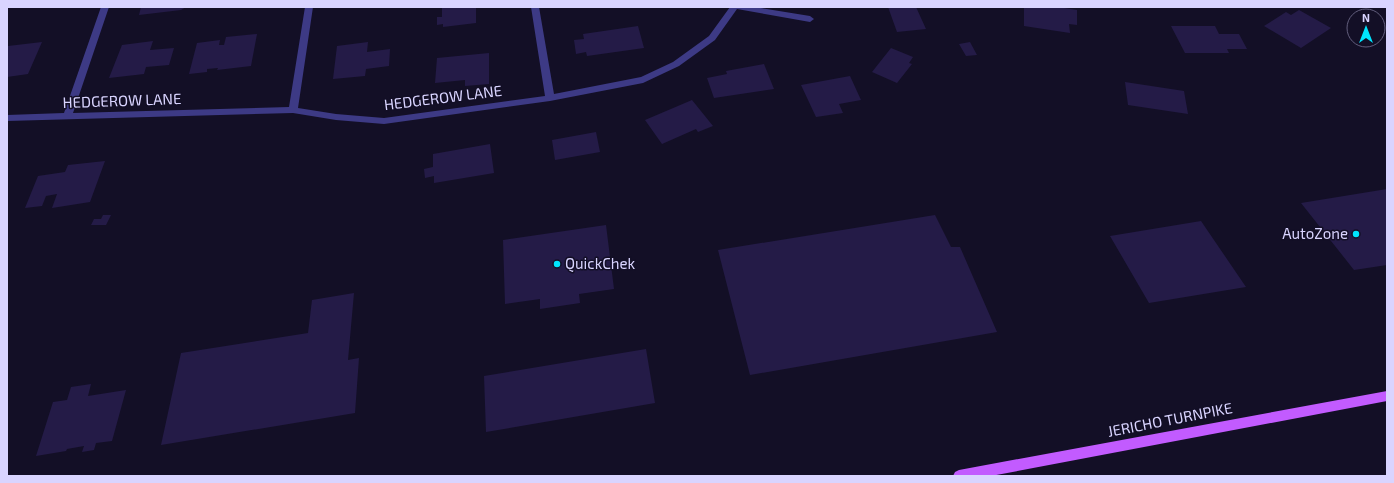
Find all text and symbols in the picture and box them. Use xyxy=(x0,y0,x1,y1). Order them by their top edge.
north arrow xyxy=(1346,8,1386,48)
text: N xyxy=(1362,11,1370,24)
street label: HEDGEROW LANE xyxy=(383,81,503,113)
street label: HEDGEROW LANE xyxy=(62,89,182,111)
place label: AutoZone xyxy=(1282,224,1348,242)
marker: AutoZone xyxy=(1351,229,1361,239)
place label: QuickChek xyxy=(565,254,636,273)
marker: QuickChek xyxy=(552,259,562,269)
street label: JERICHO TURNPIKE xyxy=(1106,398,1234,440)

